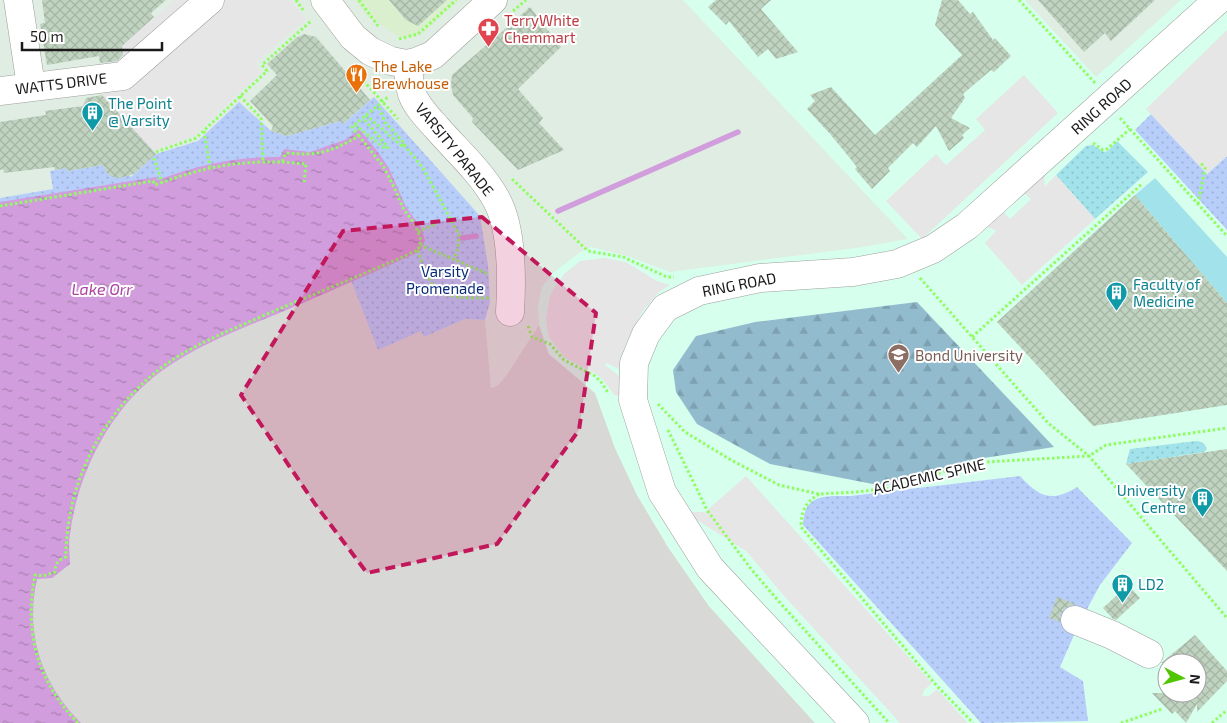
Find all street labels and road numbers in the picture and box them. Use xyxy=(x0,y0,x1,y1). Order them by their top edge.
street label: WATTS DRIVE xyxy=(14,68,108,98)
street label: RING ROAD xyxy=(1067,74,1135,138)
street label: VARSITY PARADE xyxy=(412,99,498,199)
street label: RING ROAD xyxy=(700,268,778,300)
street label: ACADEMIC SPINE xyxy=(871,454,987,498)

